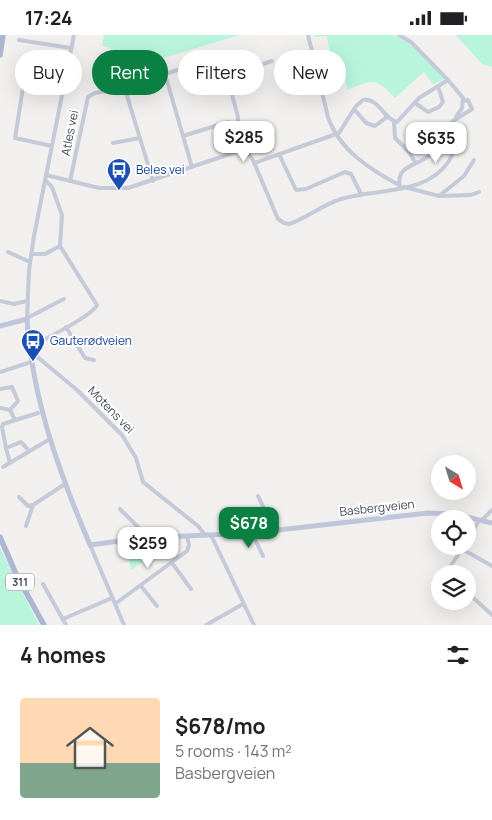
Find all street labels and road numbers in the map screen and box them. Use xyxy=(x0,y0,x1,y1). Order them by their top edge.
street label: Atles vei xyxy=(57,109,82,157)
street label: Motens vei xyxy=(84,382,138,437)
street label: Basbergveien xyxy=(339,495,415,520)
road number: 311 xyxy=(6,573,34,591)

